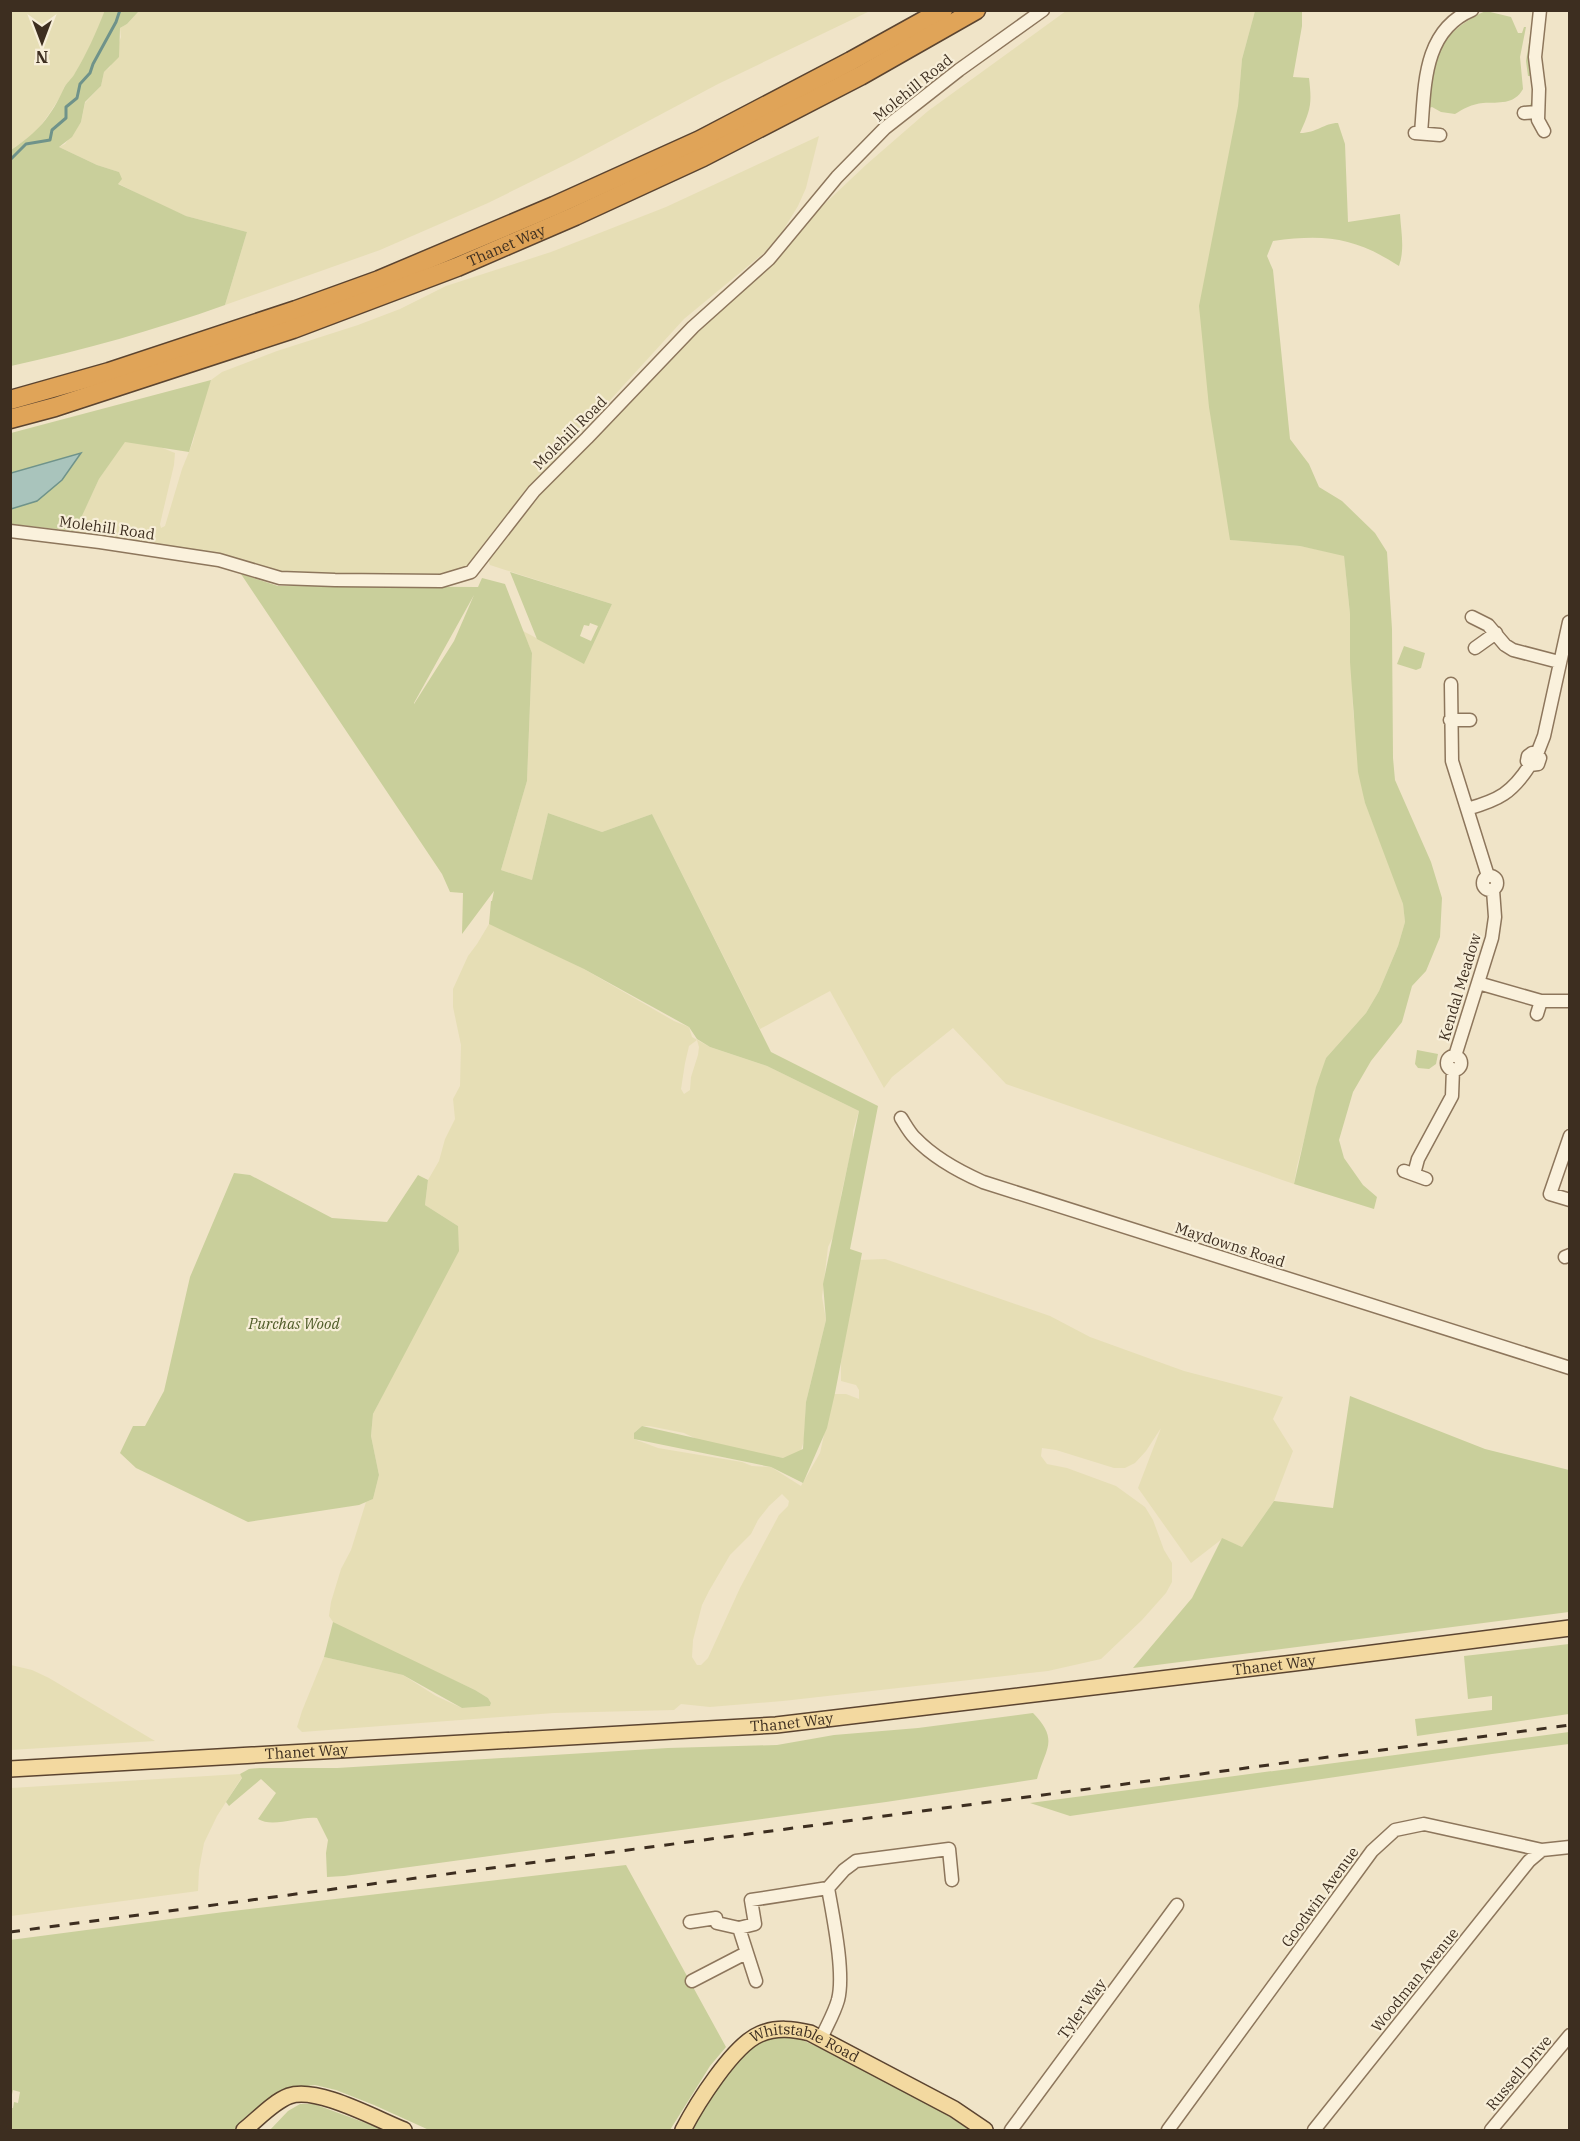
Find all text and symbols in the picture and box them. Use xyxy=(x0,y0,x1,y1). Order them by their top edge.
north arrow xyxy=(12,12,72,72)
text: N xyxy=(36,47,48,67)
street label: Molehill Road xyxy=(869,50,956,125)
street label: Thanet Way xyxy=(464,220,548,271)
street label: Molehill Road xyxy=(529,392,610,473)
street label: Molehill Road xyxy=(58,511,156,544)
street label: Kendal Meadow xyxy=(1434,930,1485,1043)
street label: Maydowns Road xyxy=(1173,1218,1287,1271)
park label: Purchas Wood xyxy=(247,1314,340,1333)
street label: Thanet Way xyxy=(1232,1650,1317,1679)
street label: Thanet Way xyxy=(749,1708,834,1735)
street label: Thanet Way xyxy=(264,1740,349,1763)
street label: Goodwin Avenue xyxy=(1277,1843,1362,1951)
street label: Woodman Avenue xyxy=(1367,1924,1462,2036)
street label: Tyler Way xyxy=(1053,1975,1110,2043)
street label: Whitstable Road xyxy=(746,2019,863,2066)
street label: Russell Drive xyxy=(1482,2031,1556,2114)

